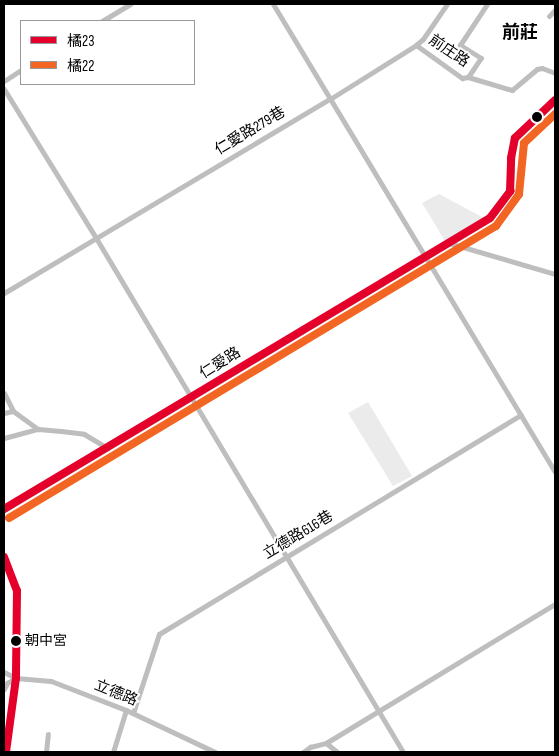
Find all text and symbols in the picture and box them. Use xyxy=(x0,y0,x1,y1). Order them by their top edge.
legend xyxy=(20,20,195,85)
district label: 前莊 xyxy=(502,22,538,44)
street label: 前庄路 xyxy=(425,31,473,71)
text: 橘23 xyxy=(67,32,95,51)
text: 橘22 xyxy=(67,57,94,76)
street label: 仁愛路279巷 xyxy=(212,103,288,159)
unlabelled marker xyxy=(532,112,542,122)
street label: 仁愛路 xyxy=(196,343,244,383)
street label: 立德路616巷 xyxy=(260,507,336,563)
place label: 朝中宮 xyxy=(25,633,67,649)
marker: 朝中宮 xyxy=(11,636,21,646)
street label: 立德路 xyxy=(92,676,140,710)

